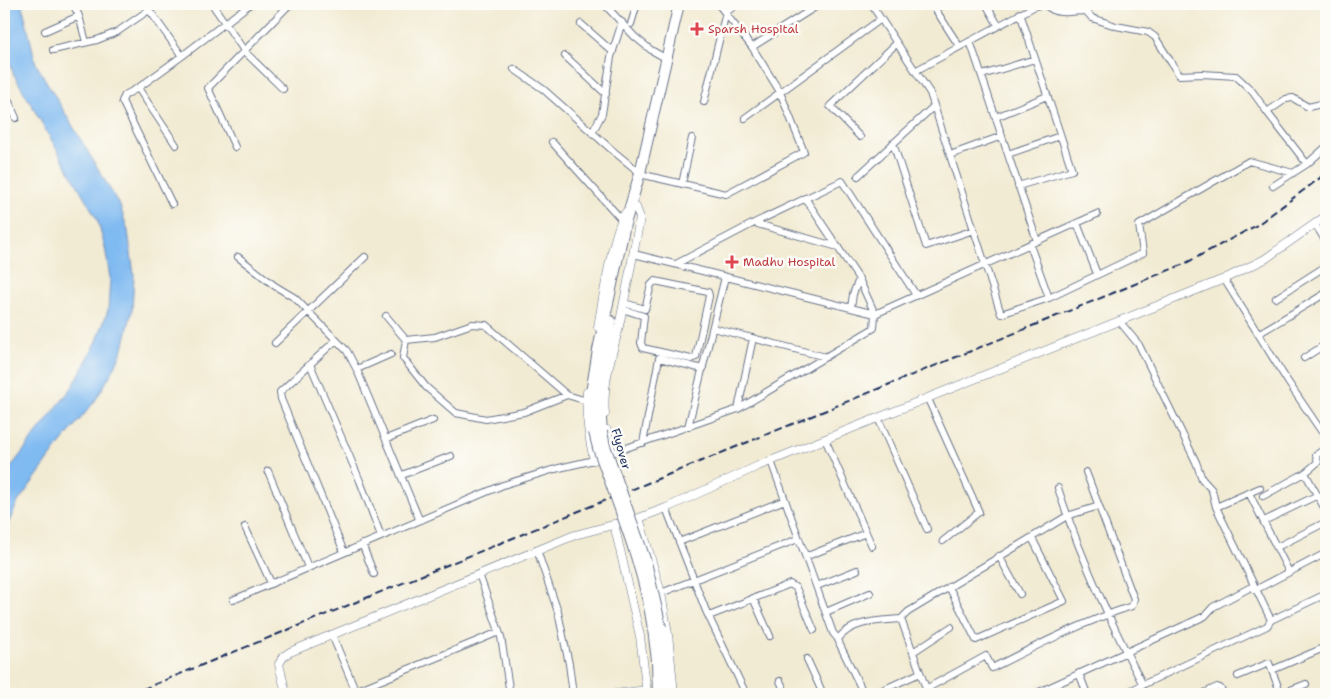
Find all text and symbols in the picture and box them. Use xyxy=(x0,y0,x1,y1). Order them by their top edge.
place label: Sparsh Hospital xyxy=(708,21,799,37)
marker: Sparsh Hospital xyxy=(690,22,704,36)
place label: Madhu Hospital xyxy=(743,254,836,270)
marker: Madhu Hospital xyxy=(725,255,739,269)
street label: Flyover xyxy=(607,426,635,472)

